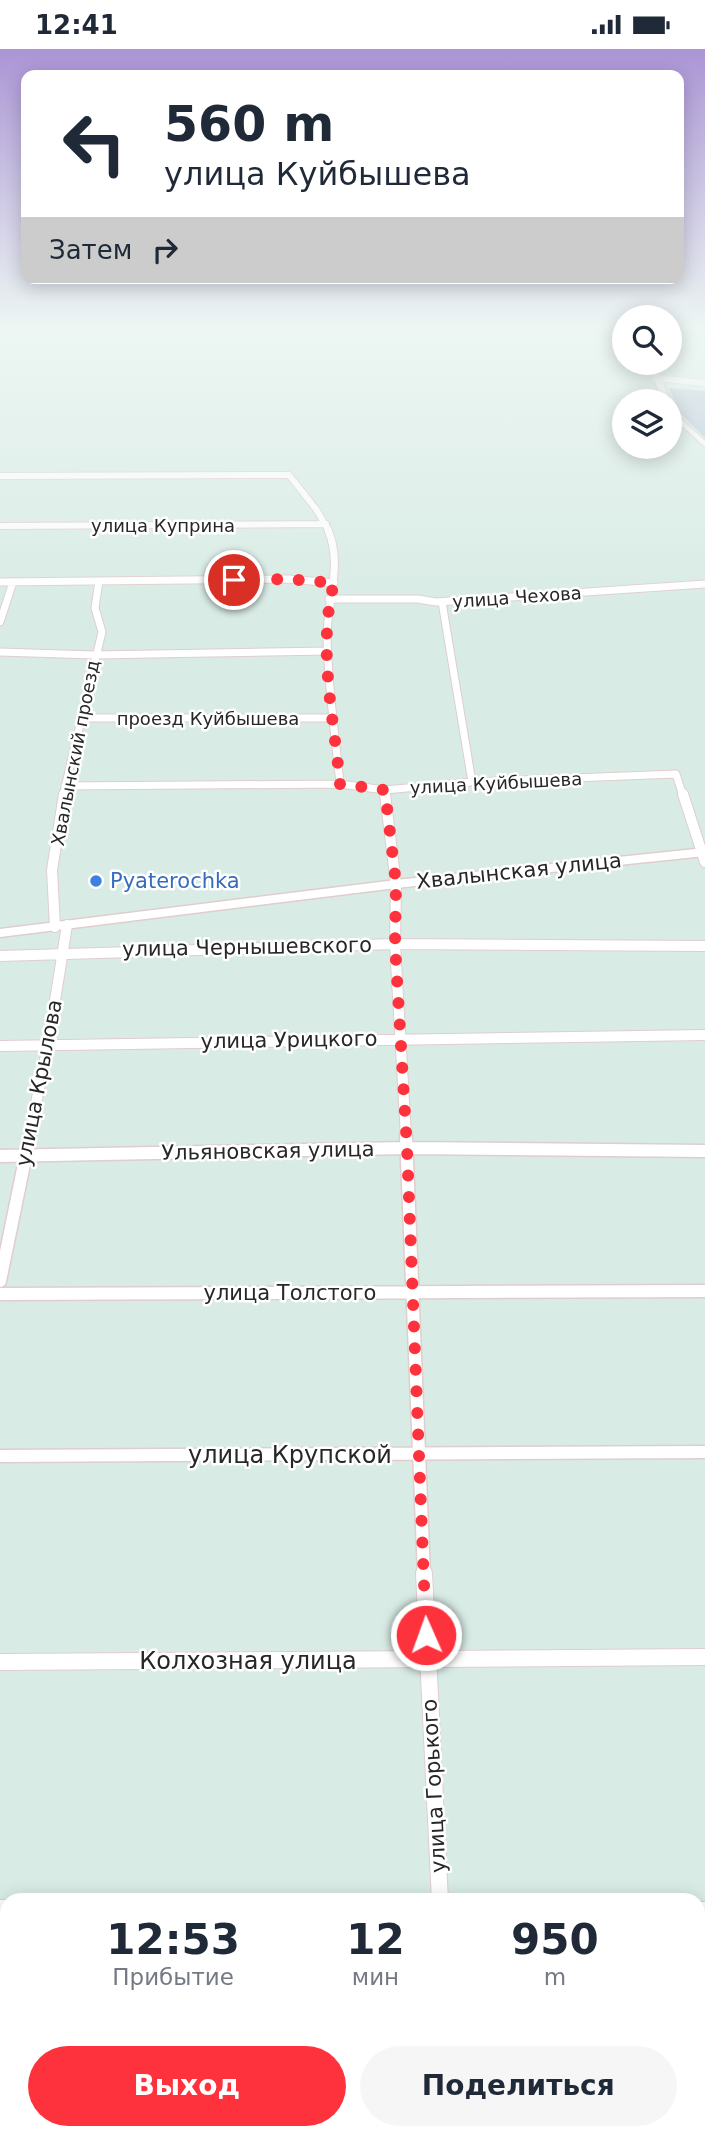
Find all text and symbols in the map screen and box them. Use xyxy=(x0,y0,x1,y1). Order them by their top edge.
text: 12:41 xyxy=(35,10,118,40)
text: 560 m xyxy=(164,96,334,153)
icon: left xyxy=(49,98,140,189)
text: улица Куйбышева xyxy=(164,155,471,193)
icon: right xyxy=(146,231,184,269)
text: Затем xyxy=(49,235,132,265)
map controls xyxy=(612,305,682,459)
button: search xyxy=(612,305,682,375)
button: layers xyxy=(612,389,682,459)
street label: улица Куприна xyxy=(91,515,235,536)
pin xyxy=(204,550,264,610)
icon: arrive xyxy=(215,561,253,599)
street label: улица Чехова xyxy=(452,582,582,612)
street label: Хвалынский проезд xyxy=(47,658,103,848)
street label: проезд Куйбышева xyxy=(117,708,299,729)
street label: улица Куйбышева xyxy=(409,768,583,798)
street label: Хвалынская улица xyxy=(415,848,623,894)
place label: Pyaterochka xyxy=(110,869,240,893)
marker: Pyaterochka xyxy=(88,873,104,889)
street label: улица Чернышевского xyxy=(122,933,372,961)
street label: улица Крылова xyxy=(11,997,67,1169)
street label: улица Урицкого xyxy=(200,1026,378,1054)
street label: Ульяновская улица xyxy=(161,1137,375,1165)
street label: улица Толстого xyxy=(204,1281,376,1305)
street label: улица Крупской xyxy=(188,1441,392,1469)
position arrow xyxy=(389,1598,463,1672)
street label: Колхозная улица xyxy=(139,1647,357,1675)
street label: улица Горького xyxy=(417,1698,451,1874)
text: 12:53 xyxy=(106,1915,240,1964)
text: 12 xyxy=(346,1915,405,1964)
text: 950 xyxy=(511,1915,599,1964)
text: Прибытие xyxy=(112,1964,234,1990)
text: мин xyxy=(352,1964,399,1990)
text: m xyxy=(544,1964,566,1990)
button: Выход xyxy=(28,2046,346,2126)
button: Поделиться xyxy=(360,2046,677,2126)

